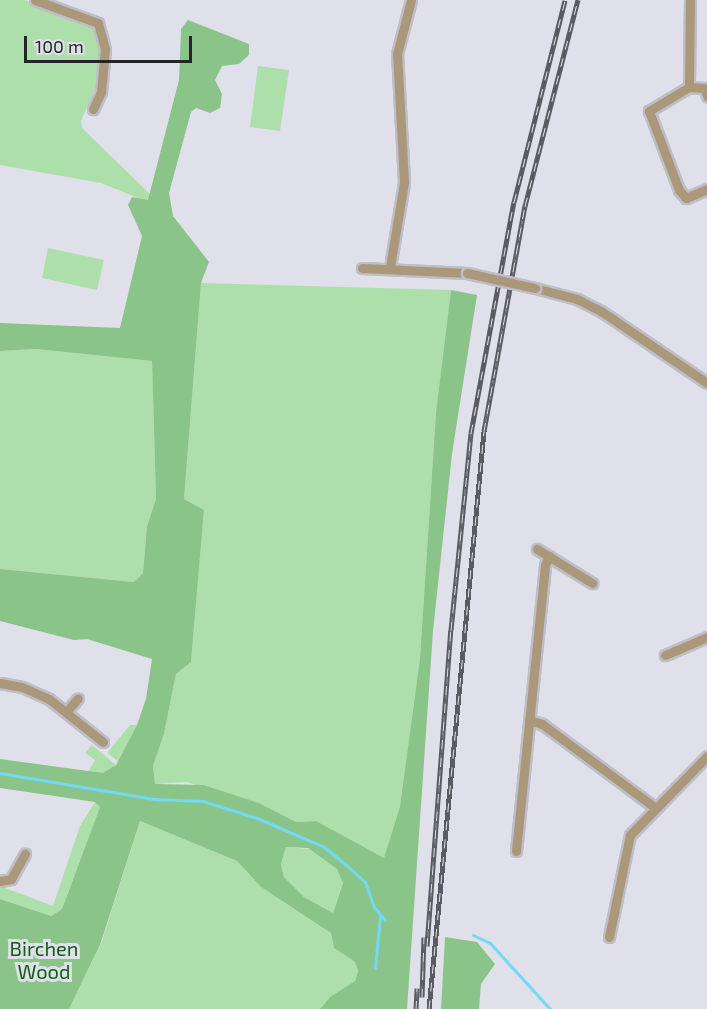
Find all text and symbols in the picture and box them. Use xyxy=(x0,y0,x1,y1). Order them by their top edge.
scale bar xyxy=(27,24,195,62)
text: 100 m xyxy=(35,35,84,57)
park label: Birchen Wood xyxy=(10,937,78,984)

